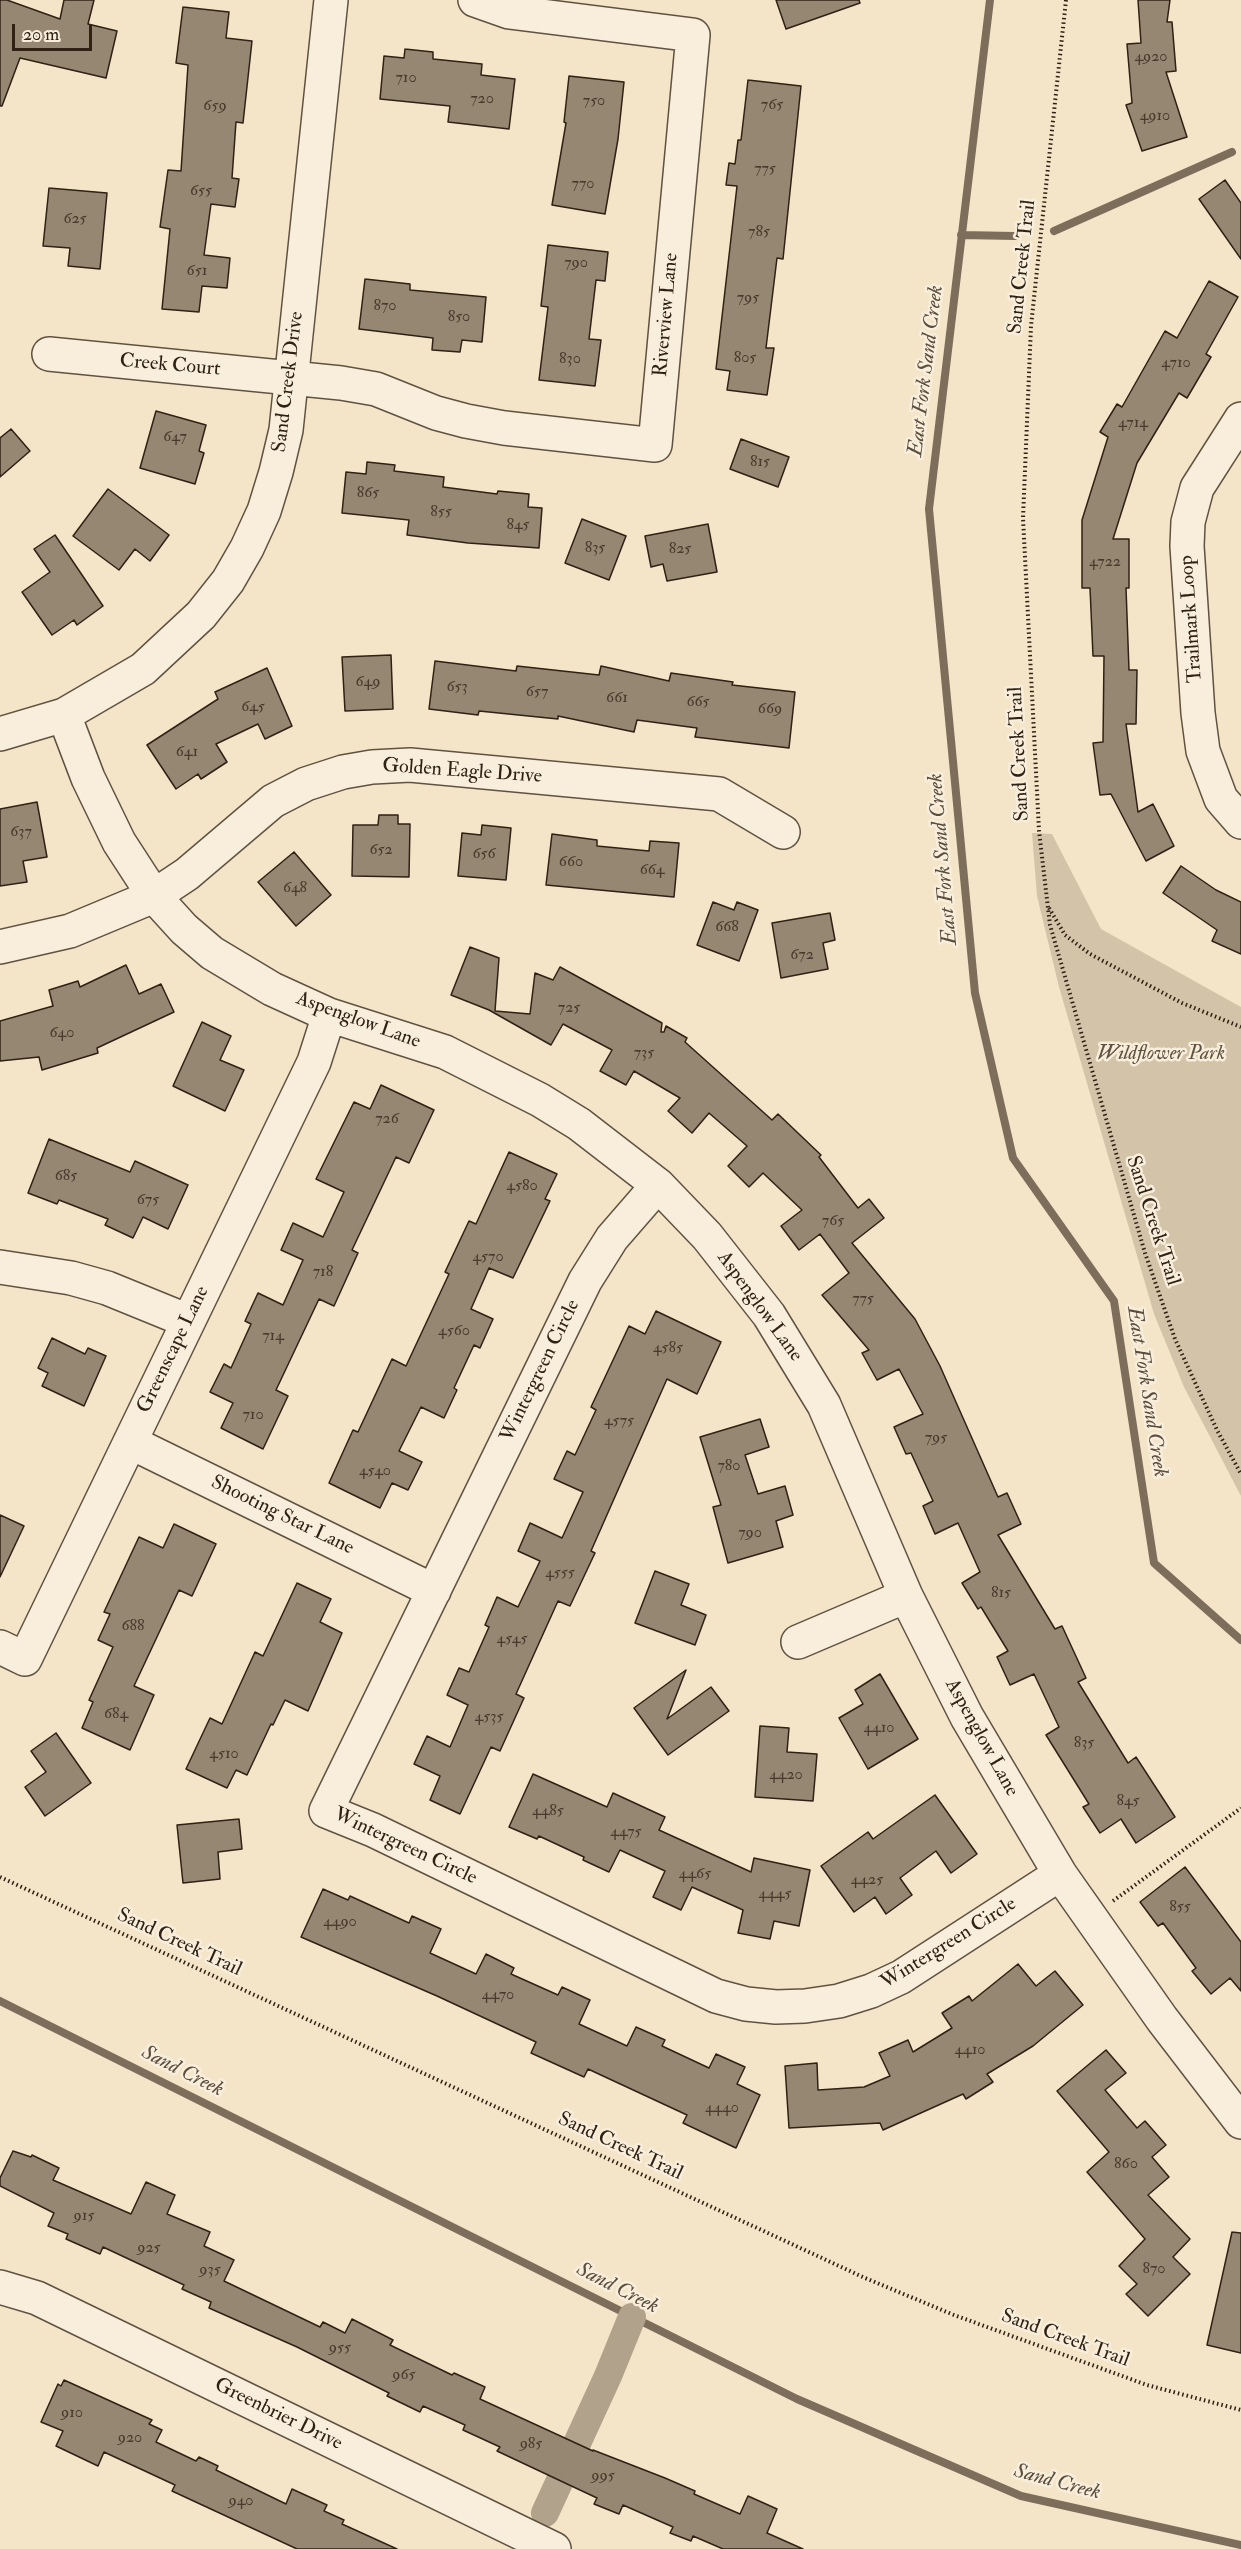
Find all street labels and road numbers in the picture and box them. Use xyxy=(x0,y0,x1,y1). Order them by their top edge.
street label: Sand Creek Trail xyxy=(1004,199,1042,335)
street label: Riverview Lane xyxy=(650,252,684,378)
street label: Sand Creek Drive xyxy=(268,310,310,454)
street label: Creek Court xyxy=(119,350,221,382)
street label: Trailmark Loop xyxy=(1176,554,1208,684)
street label: Sand Creek Trail xyxy=(1004,686,1036,822)
street label: Golden Eagle Drive xyxy=(381,754,543,790)
street label: Aspenglow Lane xyxy=(293,987,423,1055)
street label: Sand Creek Trail xyxy=(1120,1153,1184,1289)
street label: Aspenglow Lane xyxy=(711,1247,807,1367)
street label: Greenscape Lane xyxy=(133,1283,215,1417)
street label: Wintergreen Circle xyxy=(496,1296,586,1446)
street label: Shooting Star Lane xyxy=(207,1471,357,1561)
street label: Aspenglow Lane xyxy=(939,1675,1023,1801)
street label: Wintergreen Circle xyxy=(330,1803,480,1891)
street label: Wintergreen Circle xyxy=(877,1893,1021,1995)
street label: Sand Creek Trail xyxy=(113,1904,245,1982)
street label: Sand Creek Trail xyxy=(554,2108,686,2186)
street label: Sand Creek Trail xyxy=(998,2305,1132,2373)
street label: Greenbrier Drive xyxy=(210,2374,346,2456)

